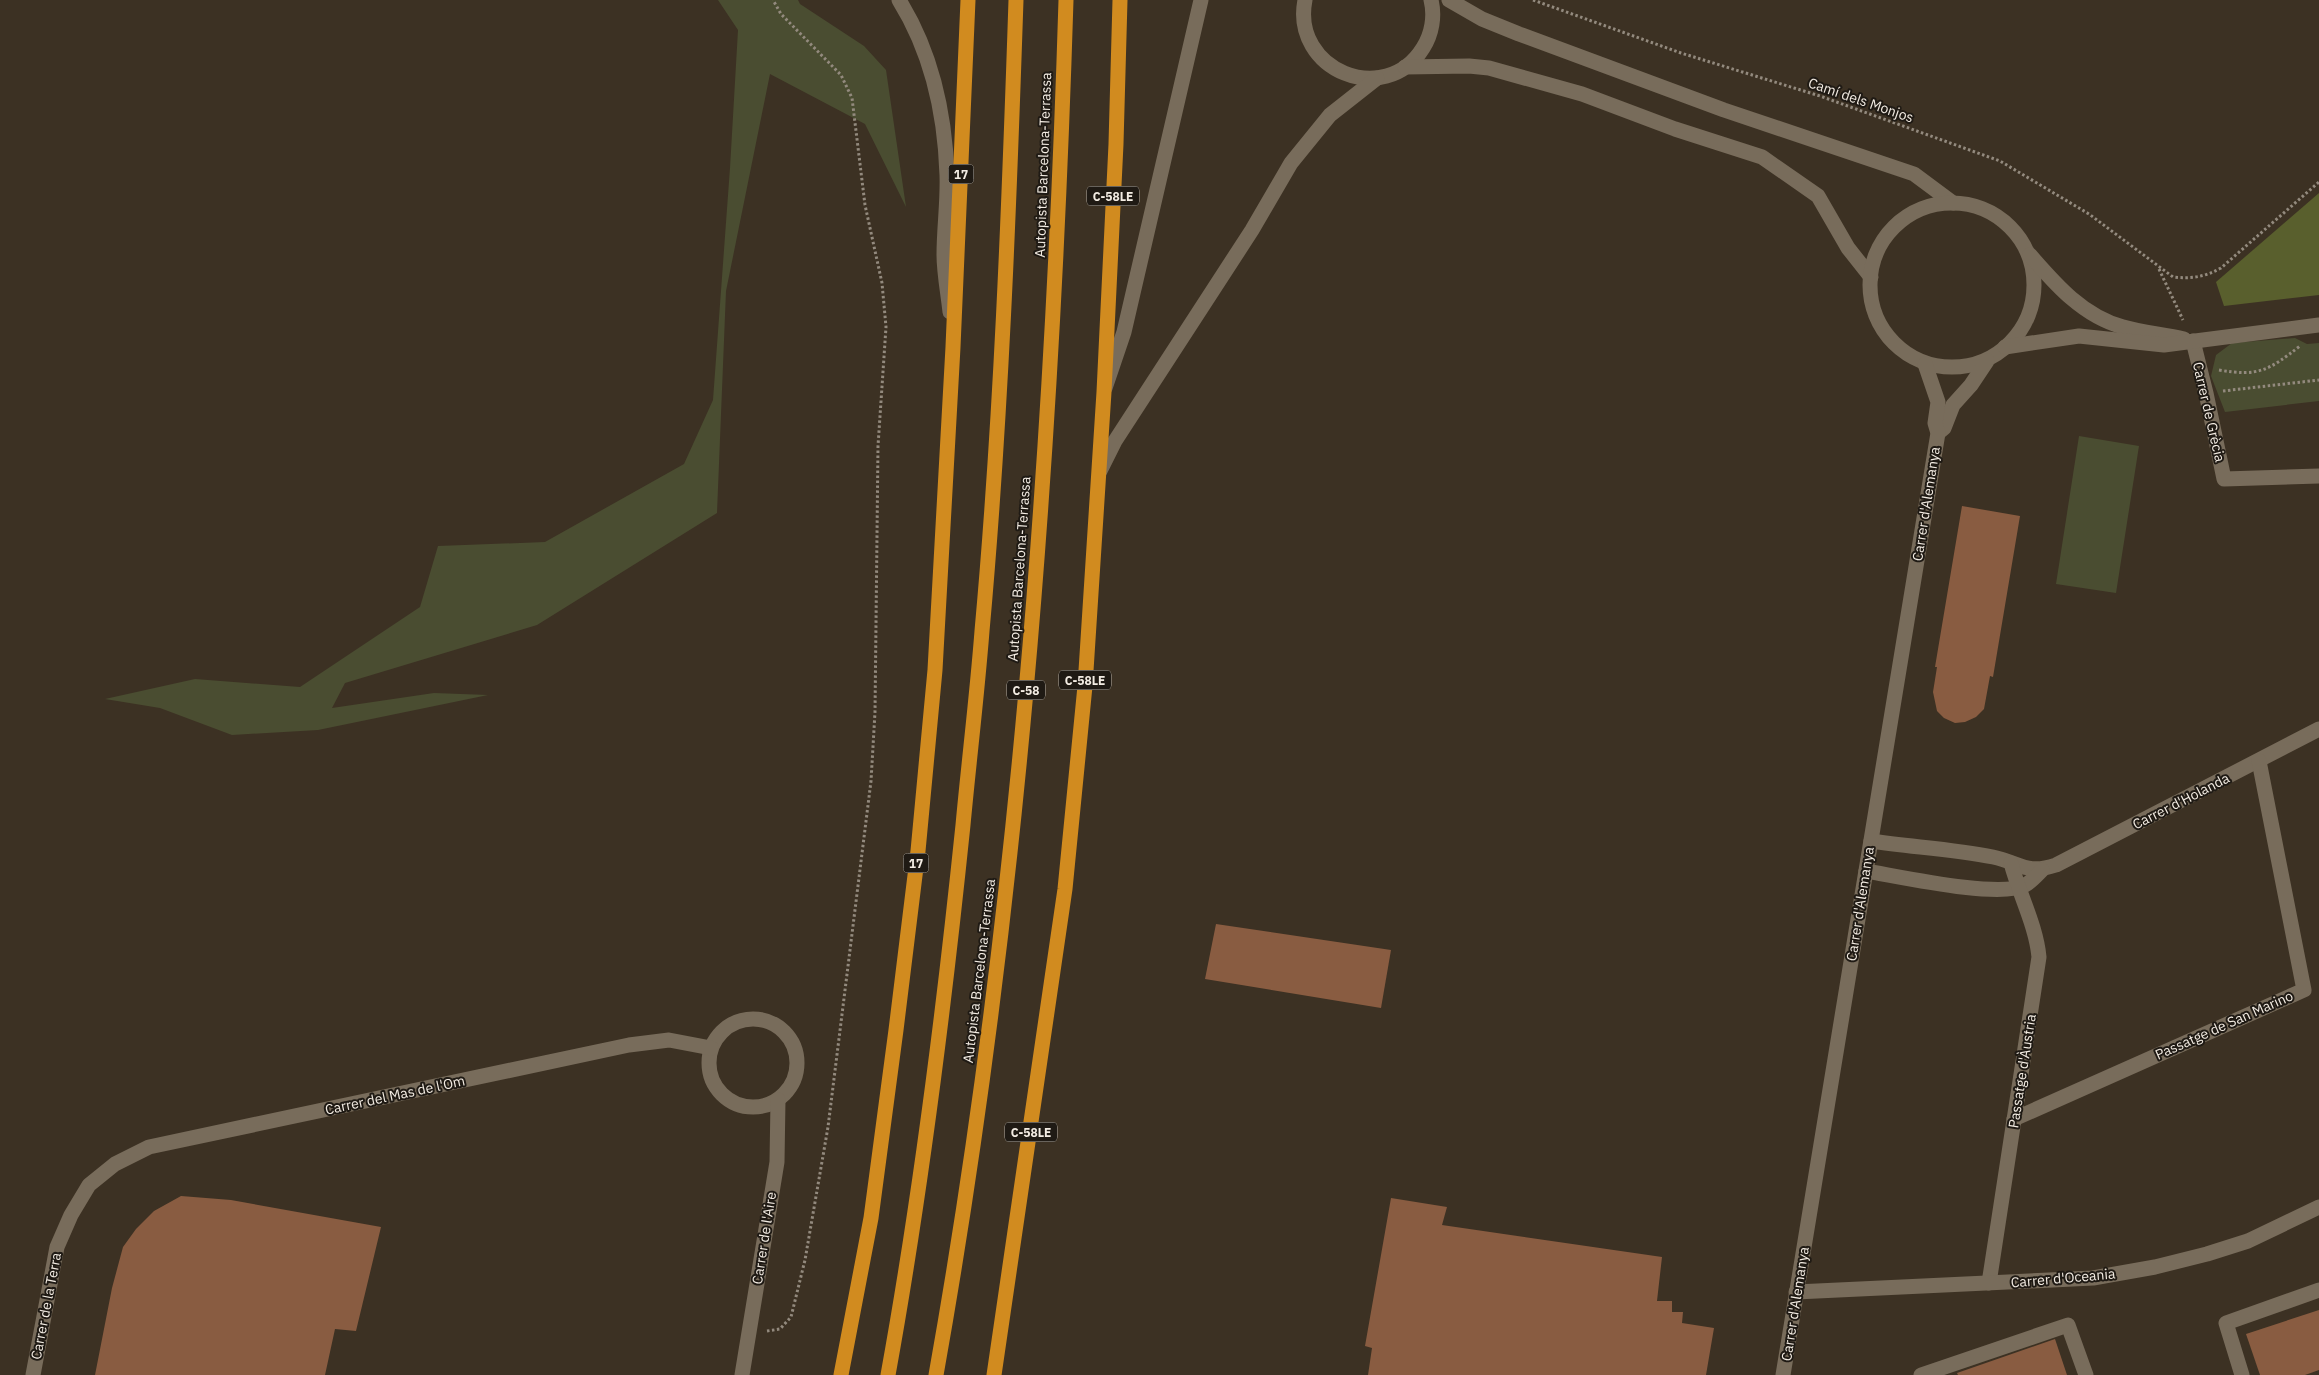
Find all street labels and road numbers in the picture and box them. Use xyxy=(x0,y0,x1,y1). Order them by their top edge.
street label: Autopista Barcelona-Terrassa xyxy=(1031,72,1055,258)
street label: Camí dels Monjos xyxy=(1806,74,1916,127)
road number: 17 xyxy=(948,164,974,183)
road number: C-58LE xyxy=(1087,187,1139,206)
street label: Carrer de Grècia xyxy=(2189,360,2229,464)
street label: Carrer d'Alemanya xyxy=(1908,445,1944,562)
street label: Autopista Barcelona-Terrassa xyxy=(1004,475,1034,662)
road number: C-58LE xyxy=(1059,670,1111,690)
road number: C-58 xyxy=(1007,680,1045,700)
street label: Carrer d'Holanda xyxy=(2129,769,2233,833)
street label: Carrer d'Alemanya xyxy=(1842,845,1878,962)
road number: 17 xyxy=(904,854,928,872)
street label: Autopista Barcelona-Terrassa xyxy=(959,877,999,1064)
street label: Passatge de San Marino xyxy=(2152,986,2296,1064)
street label: Passatge d'Àustria xyxy=(2003,1012,2040,1129)
street label: Carrer del Mas de l'Om xyxy=(323,1071,467,1119)
road number: C-58LE xyxy=(1005,1122,1057,1142)
street label: Carrer de l'Aire xyxy=(748,1190,780,1286)
street label: Carrer d'Alemanya xyxy=(1777,1245,1813,1362)
street label: Carrer de la Terra xyxy=(27,1250,65,1361)
street label: Carrer d'Oceania xyxy=(2010,1264,2117,1292)

